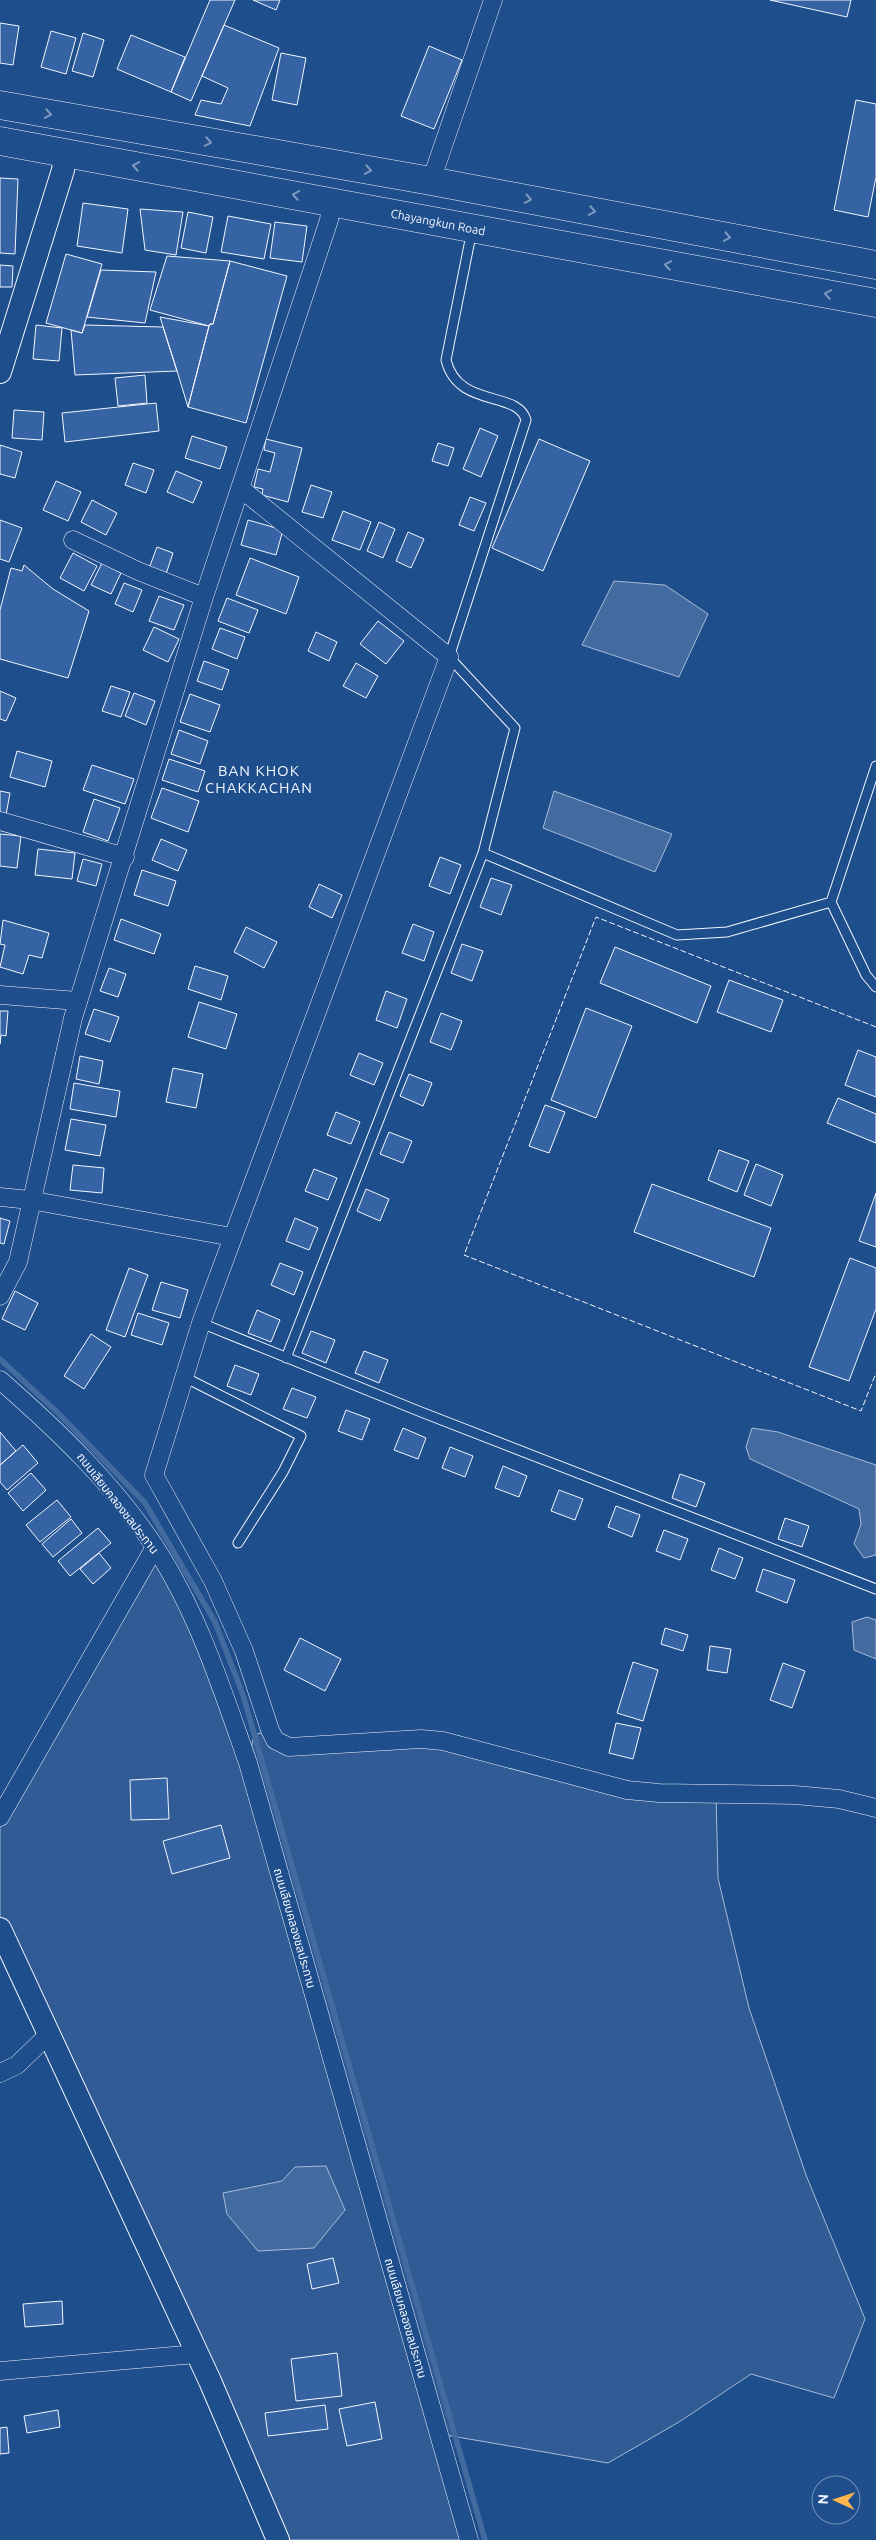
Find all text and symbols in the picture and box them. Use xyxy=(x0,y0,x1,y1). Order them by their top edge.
one-way arrow xyxy=(44,108,52,118)
one-way arrow xyxy=(204,136,212,146)
one-way arrow xyxy=(132,162,140,172)
one-way arrow xyxy=(364,165,372,175)
one-way arrow xyxy=(291,191,300,201)
one-way arrow xyxy=(524,194,532,204)
street label: Chayangkun Road xyxy=(390,206,486,238)
one-way arrow xyxy=(588,206,597,216)
one-way arrow xyxy=(723,231,732,241)
one-way arrow xyxy=(664,260,673,270)
one-way arrow xyxy=(824,289,832,300)
district label: BAN KHOK CHAKKACHAN xyxy=(205,762,313,796)
street label: ถนนเลียบคลองชลประทาน xyxy=(75,1450,161,1556)
street label: ถนนเลียบคลองชลประทาน xyxy=(272,1866,318,1990)
street label: ถนนเลียบคลองชลประทาน xyxy=(383,2256,429,2380)
north arrow xyxy=(811,2475,861,2525)
text: N xyxy=(815,2494,831,2505)

